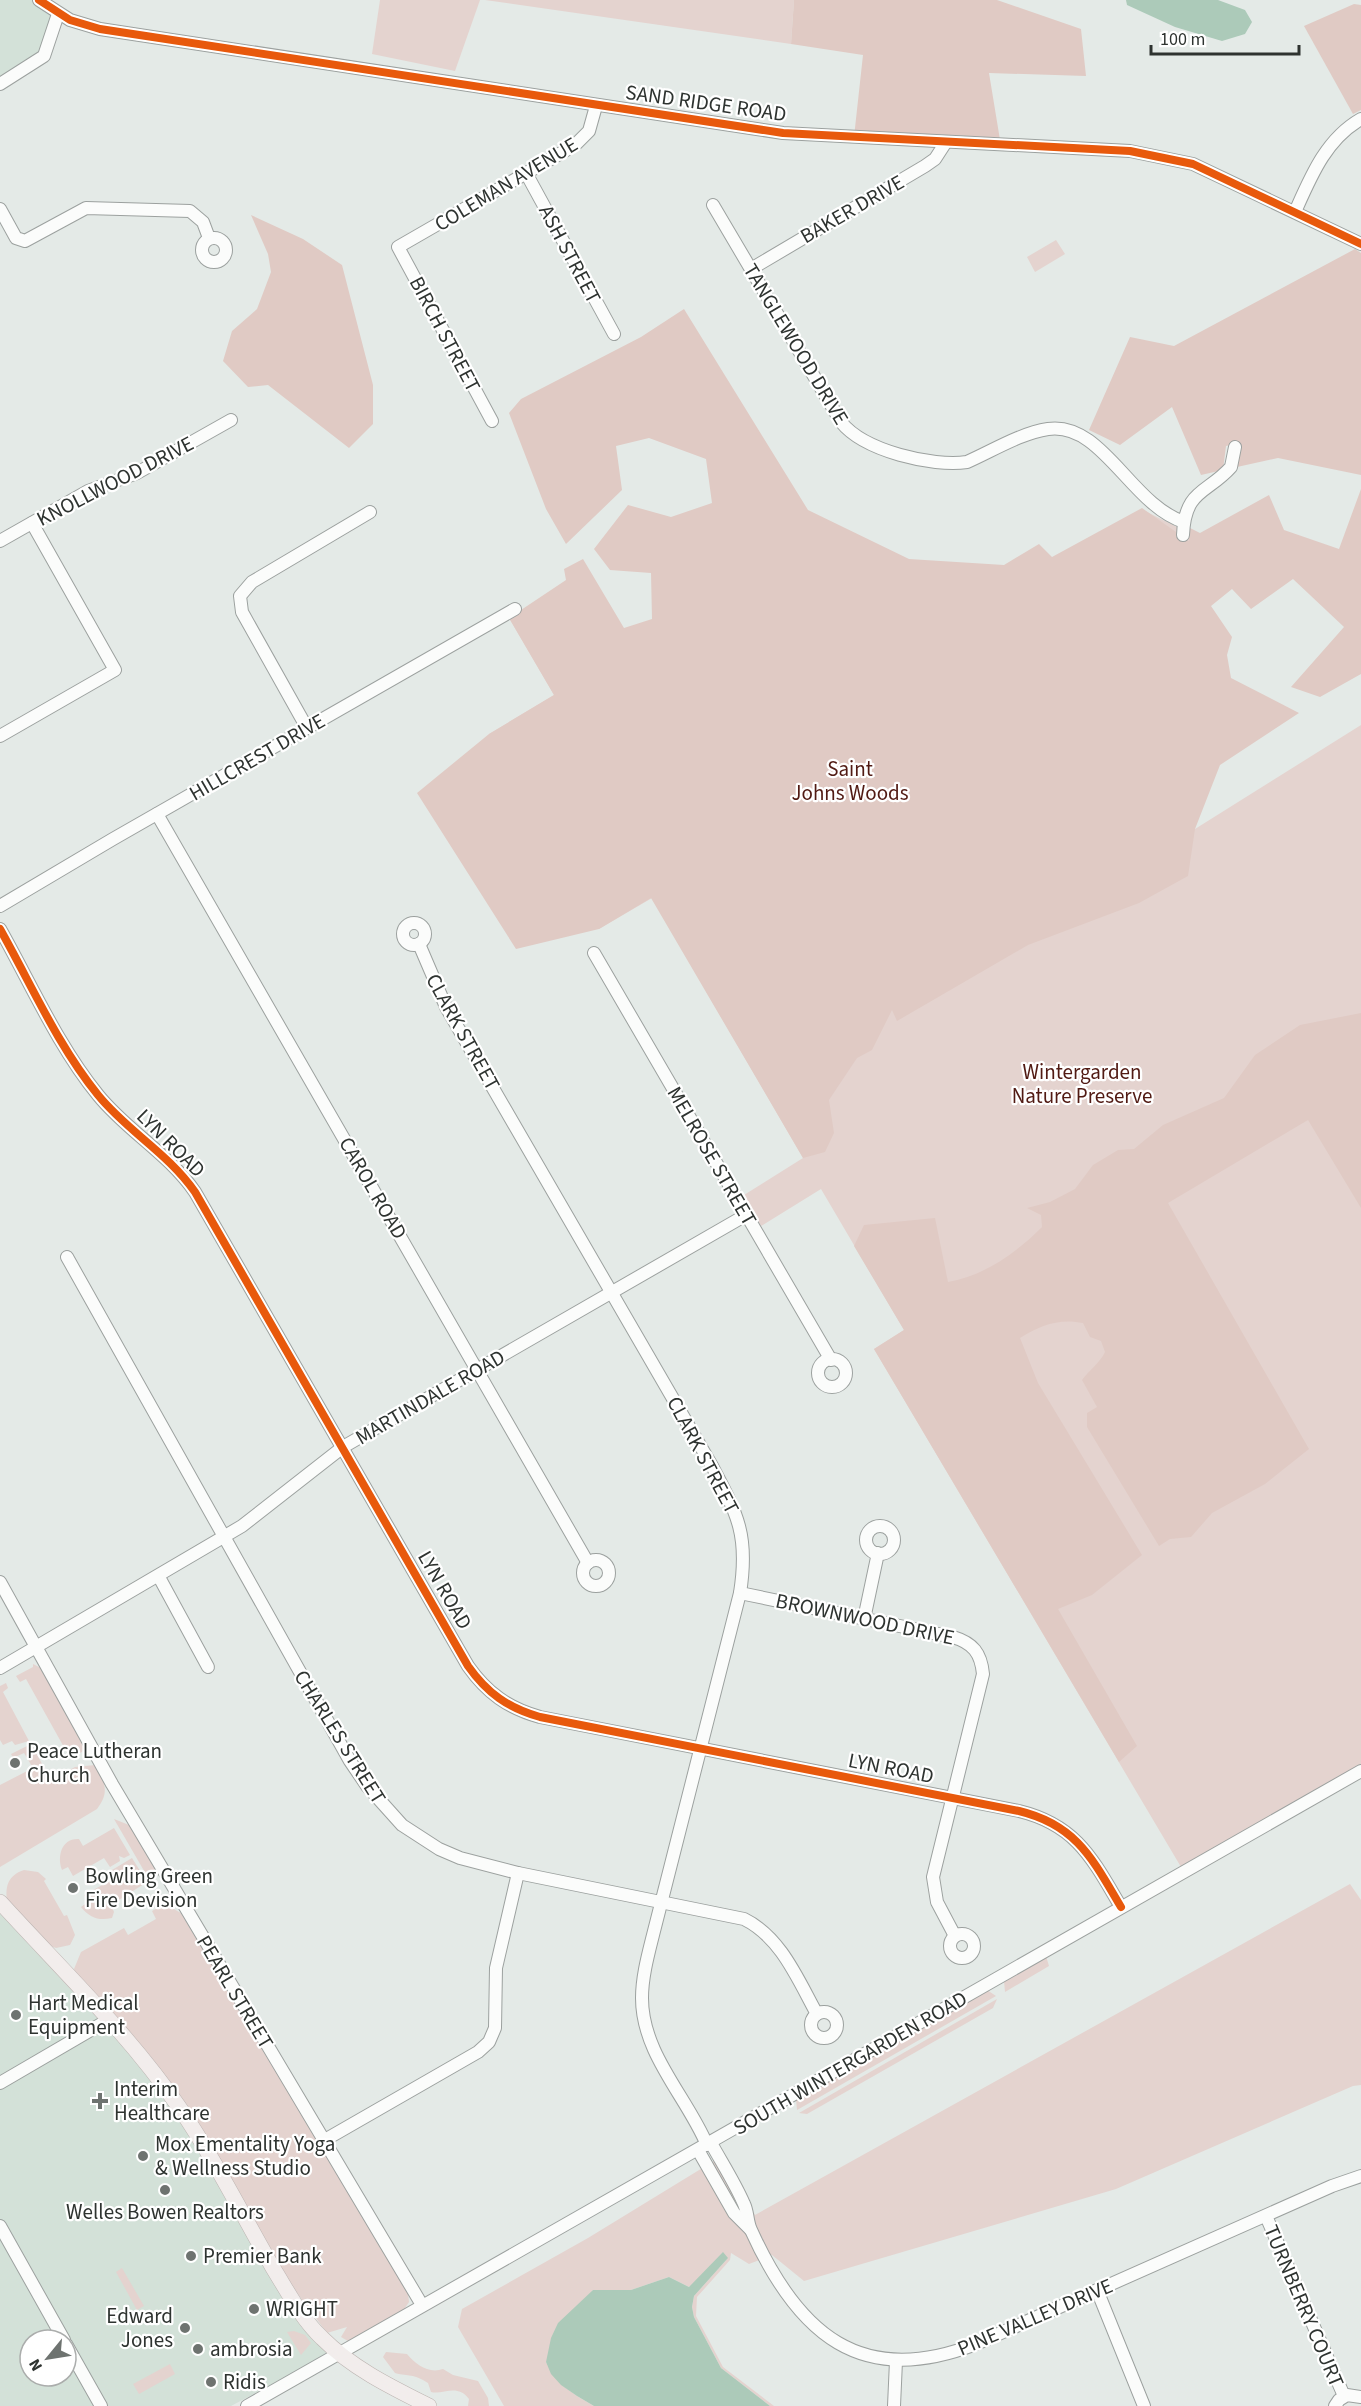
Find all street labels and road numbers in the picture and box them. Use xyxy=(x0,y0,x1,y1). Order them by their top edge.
street label: SAND RIDGE ROAD xyxy=(624,77,788,129)
street label: COLEMAN AVENUE xyxy=(429,129,583,239)
street label: BAKER DRIVE xyxy=(795,167,909,251)
street label: ASH STREET xyxy=(531,199,609,309)
street label: TANGLEWOOD DRIVE xyxy=(736,258,856,430)
street label: BIRCH STREET xyxy=(402,271,488,397)
street label: KNOLLWOOD DRIVE xyxy=(31,428,199,534)
street label: HILLCREST DRIVE xyxy=(183,706,331,808)
street label: CLARK STREET xyxy=(419,968,507,1096)
street label: MELROSE STREET xyxy=(660,1081,764,1231)
street label: LYN ROAD xyxy=(130,1102,212,1184)
street label: CAROL ROAD xyxy=(332,1131,414,1245)
street label: MARTINDALE ROAD xyxy=(350,1342,510,1452)
street label: CLARK STREET xyxy=(659,1391,747,1519)
street label: LYN ROAD xyxy=(410,1545,480,1635)
street label: BROWNWOOD DRIVE xyxy=(773,1585,957,1653)
street label: CHARLES STREET xyxy=(287,1664,393,1810)
street label: LYN ROAD xyxy=(846,1745,936,1791)
street label: PEARL STREET xyxy=(189,1929,281,2055)
street label: SOUTH WINTERGARDEN ROAD xyxy=(727,1984,973,2142)
street label: TURNBERRY COURT xyxy=(1256,2220,1352,2392)
street label: PINE VALLEY DRIVE xyxy=(953,2271,1117,2363)

